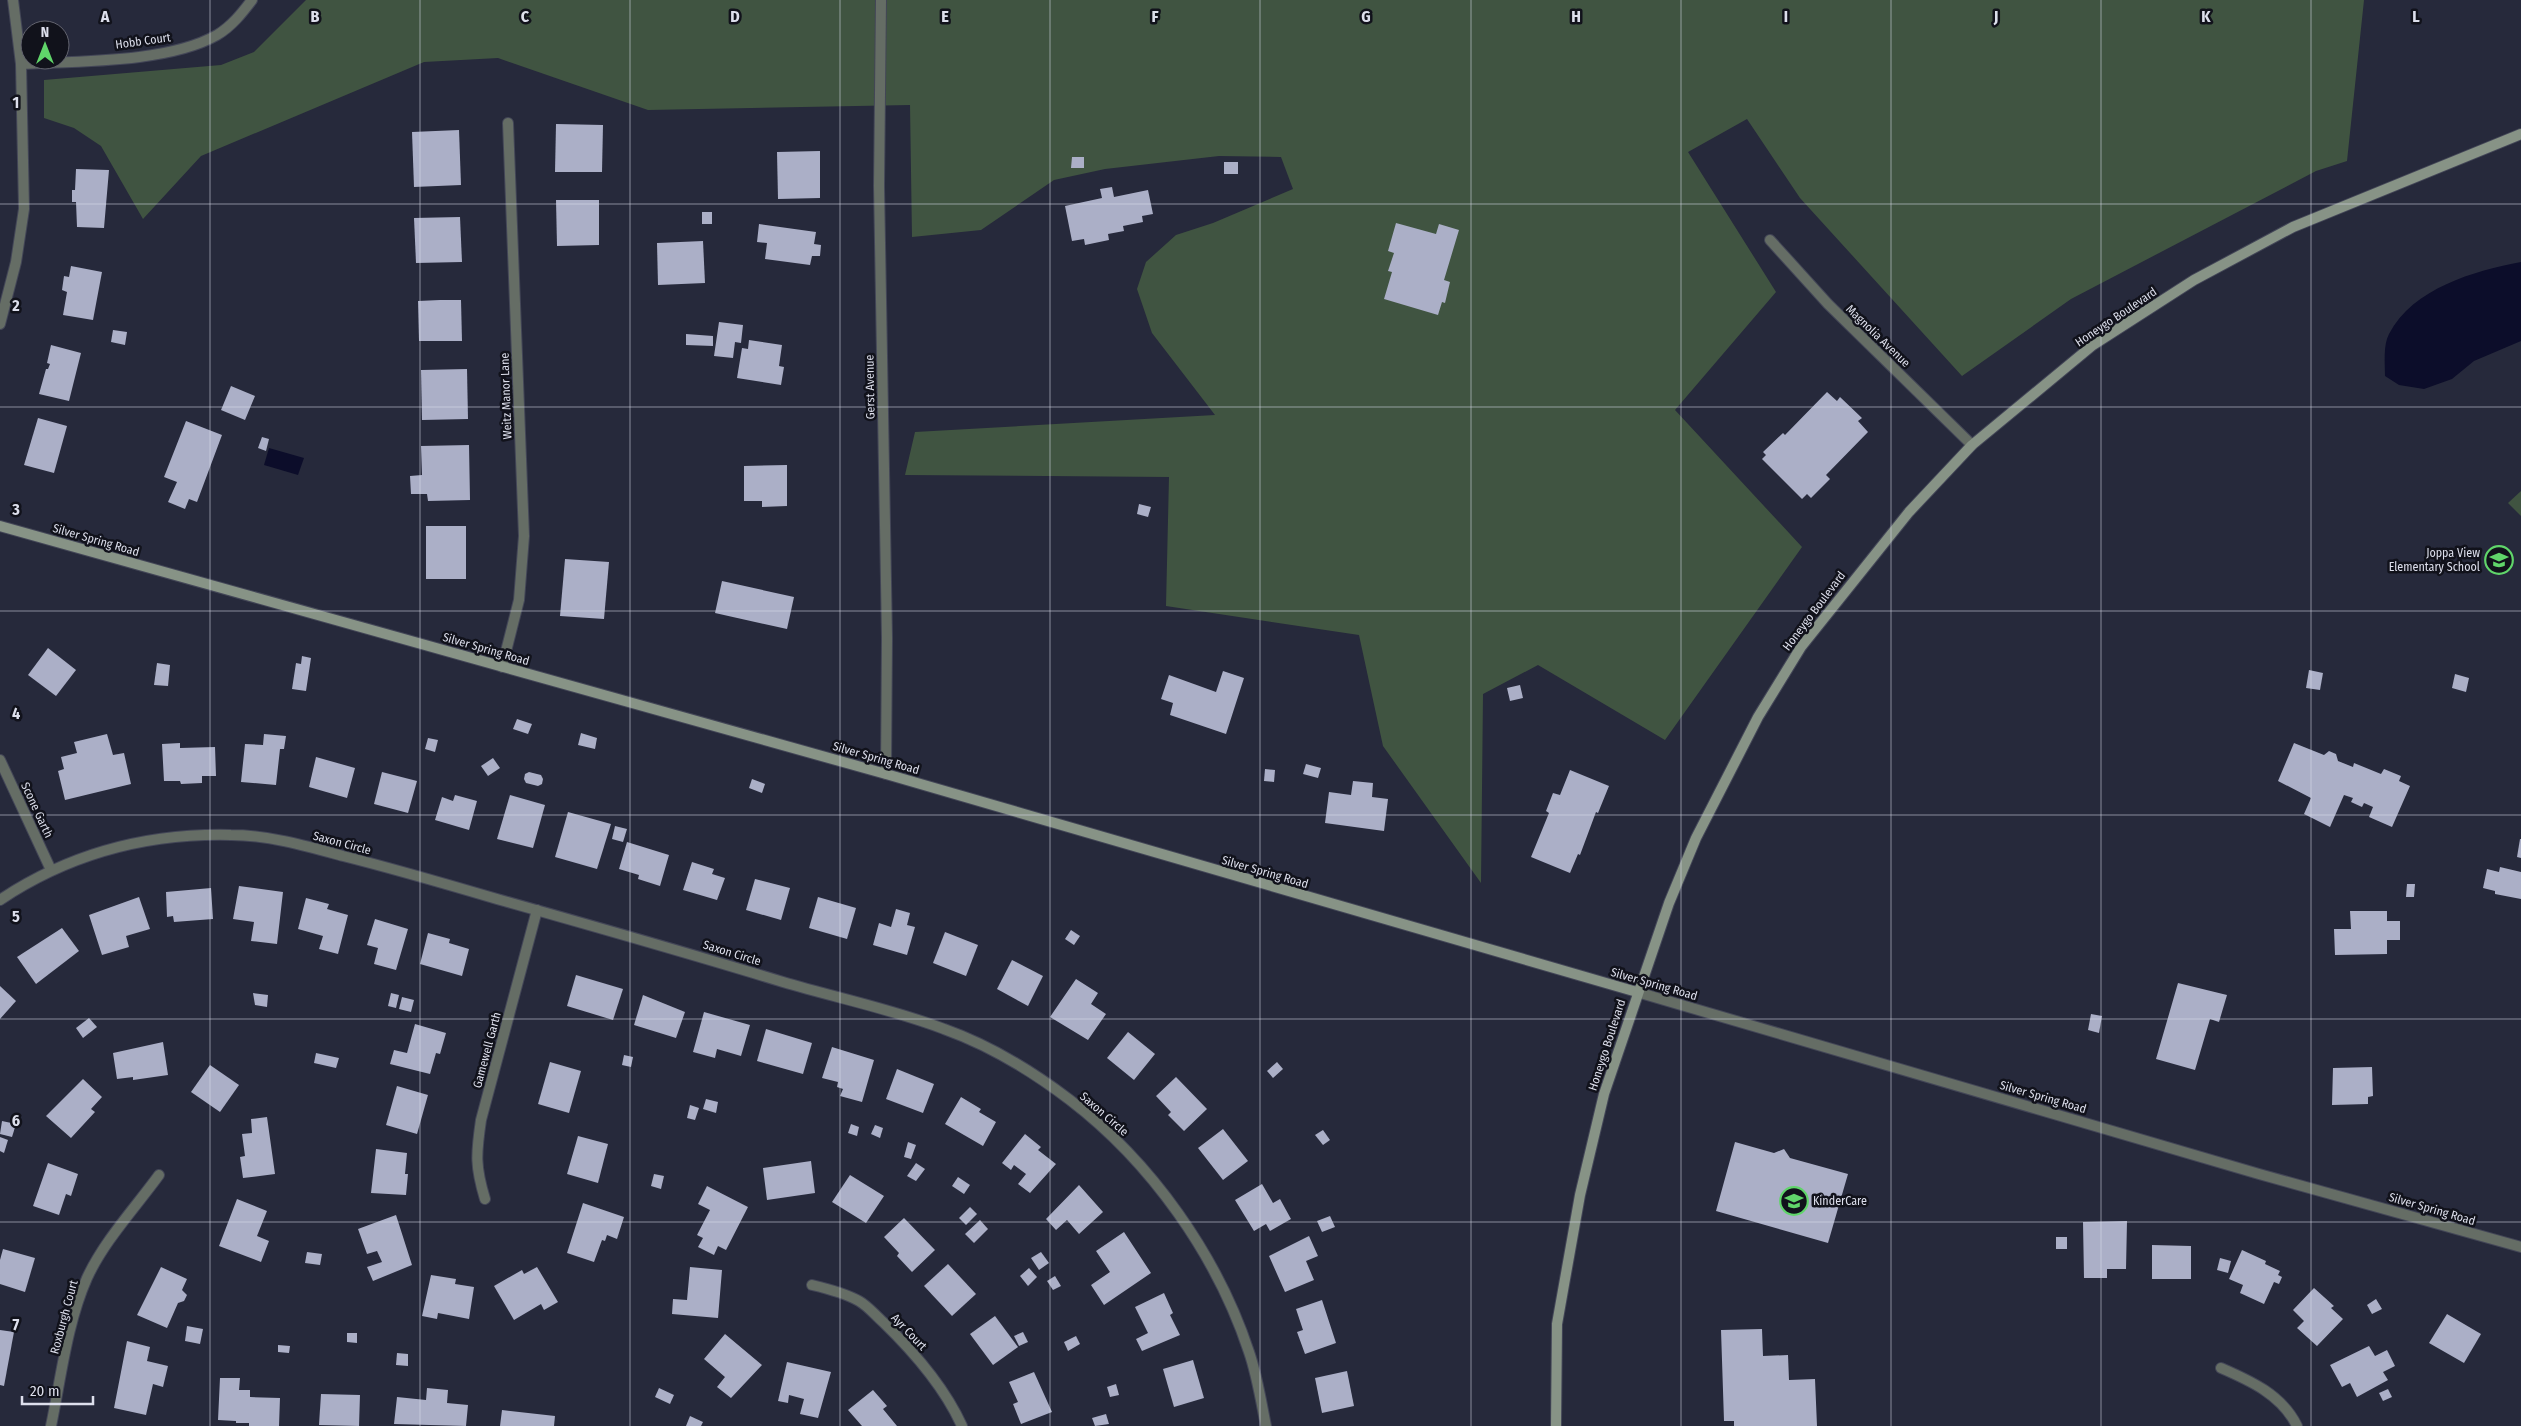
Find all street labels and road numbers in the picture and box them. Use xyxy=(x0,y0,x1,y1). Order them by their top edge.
street label: Hobb Court xyxy=(114,30,172,52)
street label: Honeygo Boulevard xyxy=(2073,285,2159,349)
street label: Magnolia Avenue xyxy=(1843,302,1913,370)
street label: Weitz Manor Lane xyxy=(497,352,515,440)
street label: Gerst Avenue xyxy=(862,354,878,420)
street label: Silver Spring Road xyxy=(51,521,141,559)
street label: Honeygo Boulevard xyxy=(1780,569,1848,653)
street label: Silver Spring Road xyxy=(441,630,531,668)
street label: Silver Spring Road xyxy=(831,739,921,777)
street label: Scone Garth xyxy=(18,780,56,840)
street label: Saxon Circle xyxy=(311,829,373,857)
street label: Silver Spring Road xyxy=(1220,853,1310,891)
street label: Saxon Circle xyxy=(701,938,763,968)
street label: Silver Spring Road xyxy=(1609,965,1699,1003)
street label: Honeygo Boulevard xyxy=(1586,998,1628,1092)
street label: Gamewell Garth xyxy=(470,1010,504,1090)
street label: Silver Spring Road xyxy=(1998,1078,2088,1116)
street label: Saxon Circle xyxy=(1077,1089,1131,1139)
street label: Silver Spring Road xyxy=(2387,1190,2477,1228)
street label: Roxburgh Court xyxy=(47,1278,81,1355)
street label: Ayr Court xyxy=(888,1311,930,1353)

